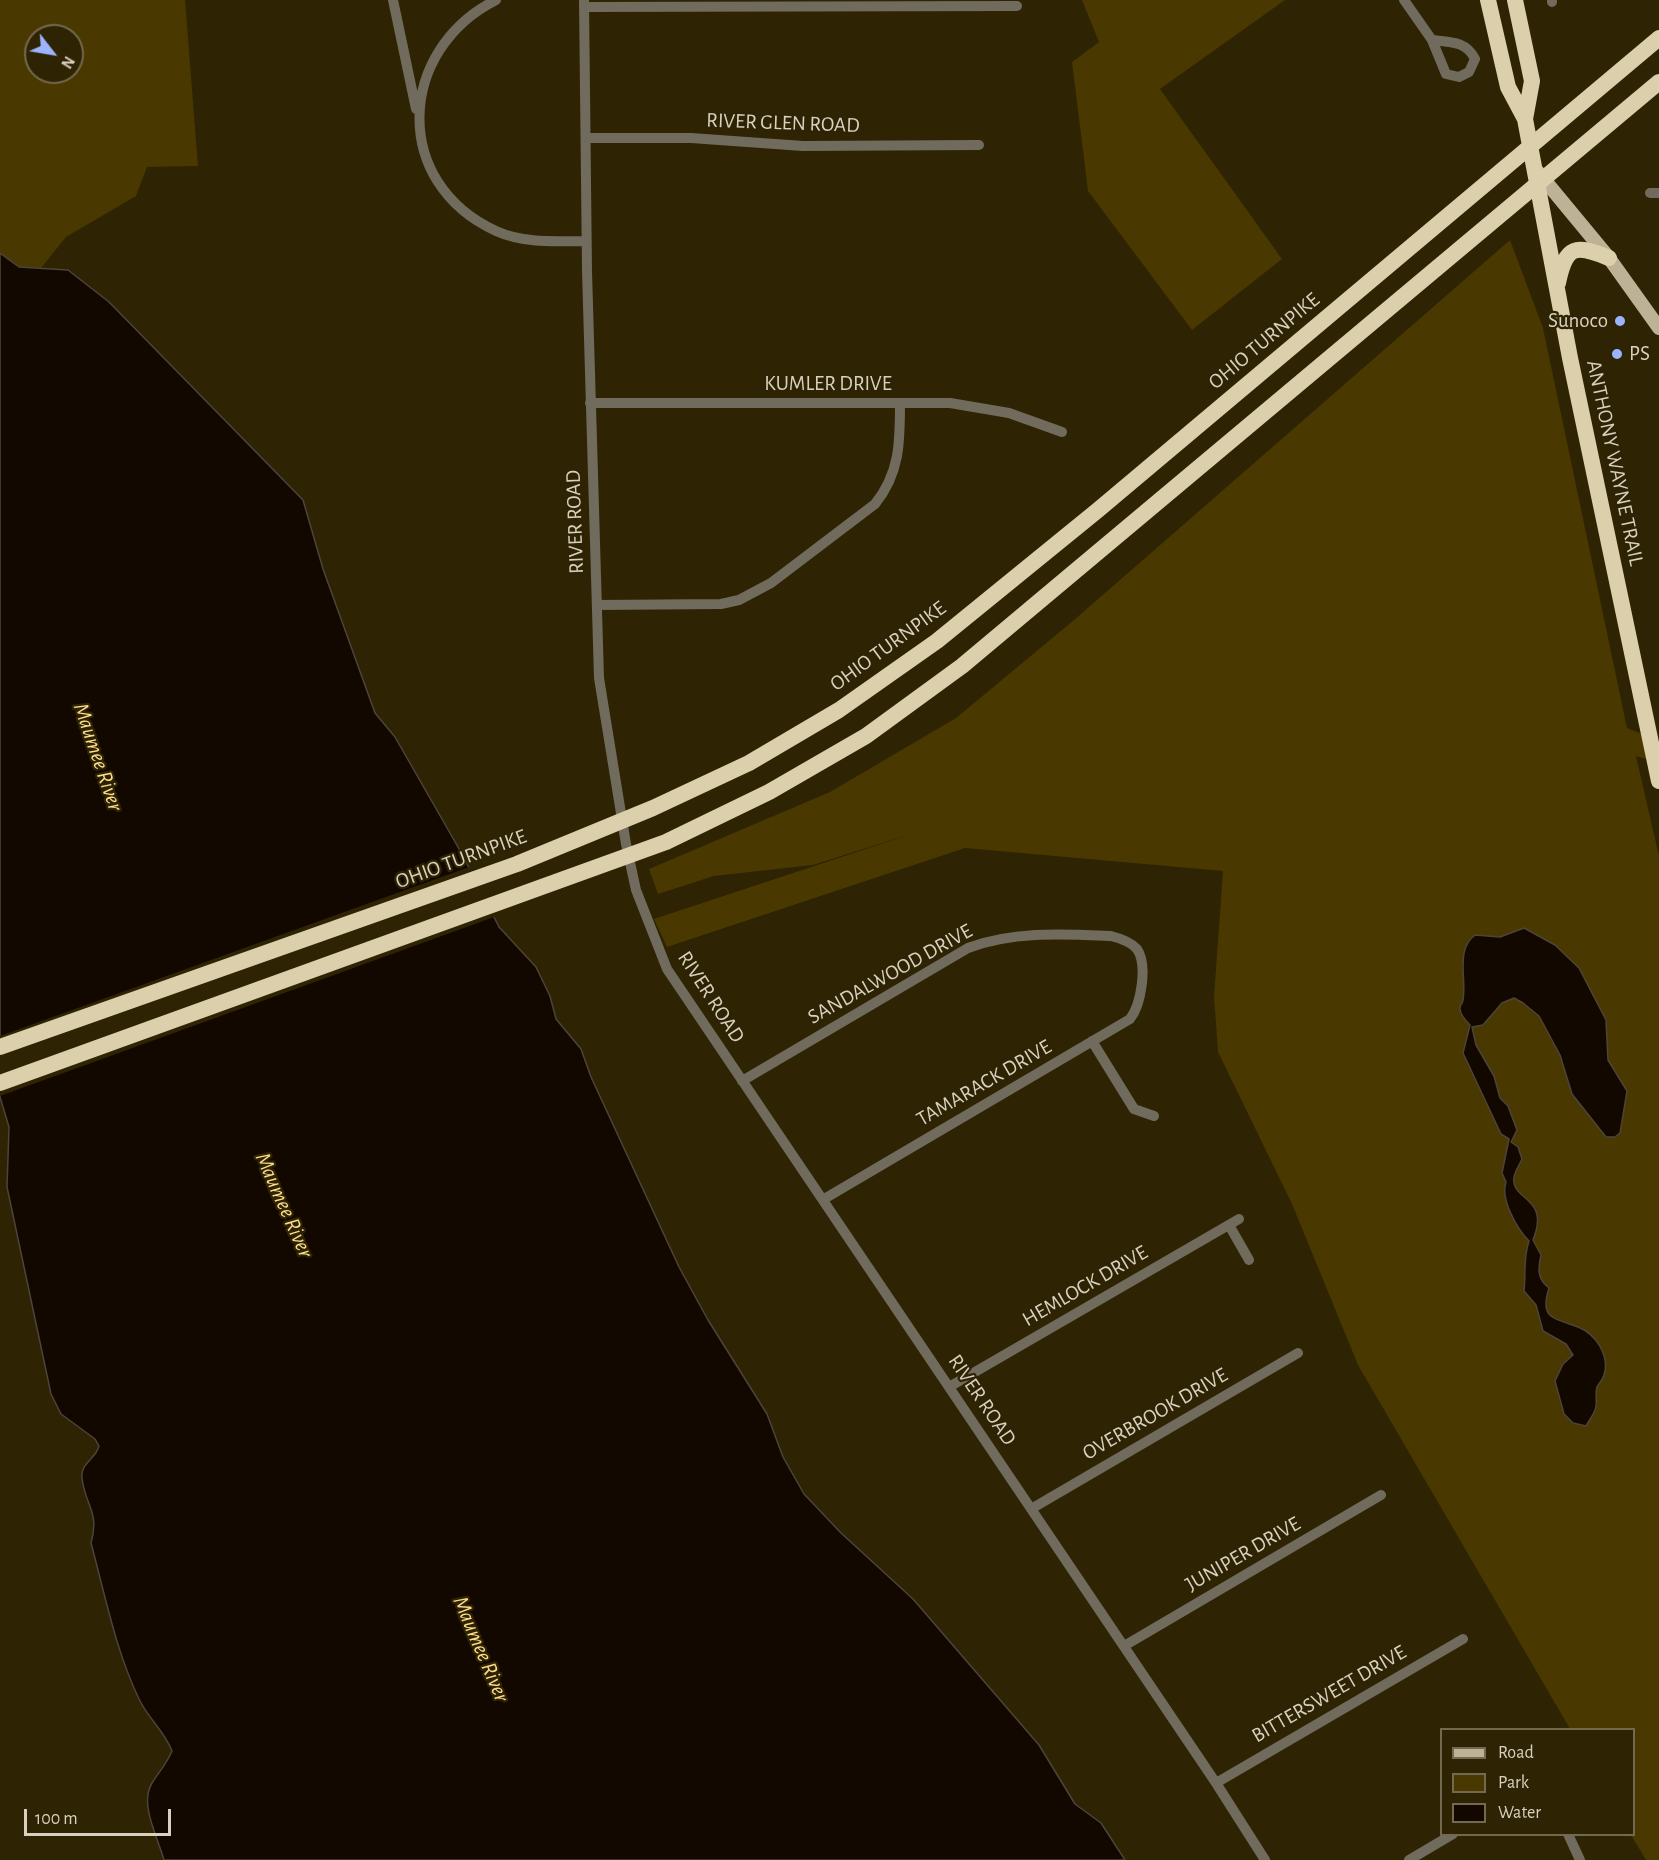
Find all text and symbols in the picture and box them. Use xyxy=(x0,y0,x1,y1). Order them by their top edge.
north arrow xyxy=(24,24,84,84)
text: N xyxy=(58,53,77,71)
street label: RIVER GLEN ROAD xyxy=(706,108,860,138)
street label: OHIO TURNPIKE xyxy=(1203,287,1325,395)
place label: Sunoco xyxy=(1548,308,1608,334)
marker: Sunoco xyxy=(1613,314,1627,328)
place label: PS xyxy=(1629,341,1650,367)
marker: PS xyxy=(1610,347,1624,361)
street label: ANTHONY WAYNE TRAIL xyxy=(1581,358,1649,568)
street label: KUMLER DRIVE xyxy=(764,371,892,397)
street label: RIVER ROAD xyxy=(561,469,589,575)
street label: OHIO TURNPIKE xyxy=(825,595,951,697)
water label: Maumee River xyxy=(67,700,129,814)
street label: OHIO TURNPIKE xyxy=(392,824,530,894)
street label: SANDALWOOD DRIVE xyxy=(803,918,977,1030)
street label: RIVER ROAD xyxy=(672,946,750,1048)
street label: TAMARACK DRIVE xyxy=(912,1034,1056,1132)
water label: Maumee River xyxy=(249,1148,319,1262)
street label: HEMLOCK DRIVE xyxy=(1018,1240,1152,1332)
street label: RIVER ROAD xyxy=(942,1350,1022,1450)
street label: OVERBROOK DRIVE xyxy=(1078,1362,1232,1466)
street label: JUNIPER DRIVE xyxy=(1181,1511,1305,1597)
water label: Maumee River xyxy=(447,1592,515,1706)
street label: BITTERSWEET DRIVE xyxy=(1247,1640,1411,1748)
legend xyxy=(1440,1728,1635,1836)
text: Road xyxy=(1498,1744,1534,1762)
text: Park xyxy=(1498,1774,1529,1792)
scale bar xyxy=(27,1797,174,1835)
text: Water xyxy=(1498,1804,1541,1822)
text: 100 m xyxy=(35,1810,78,1828)

